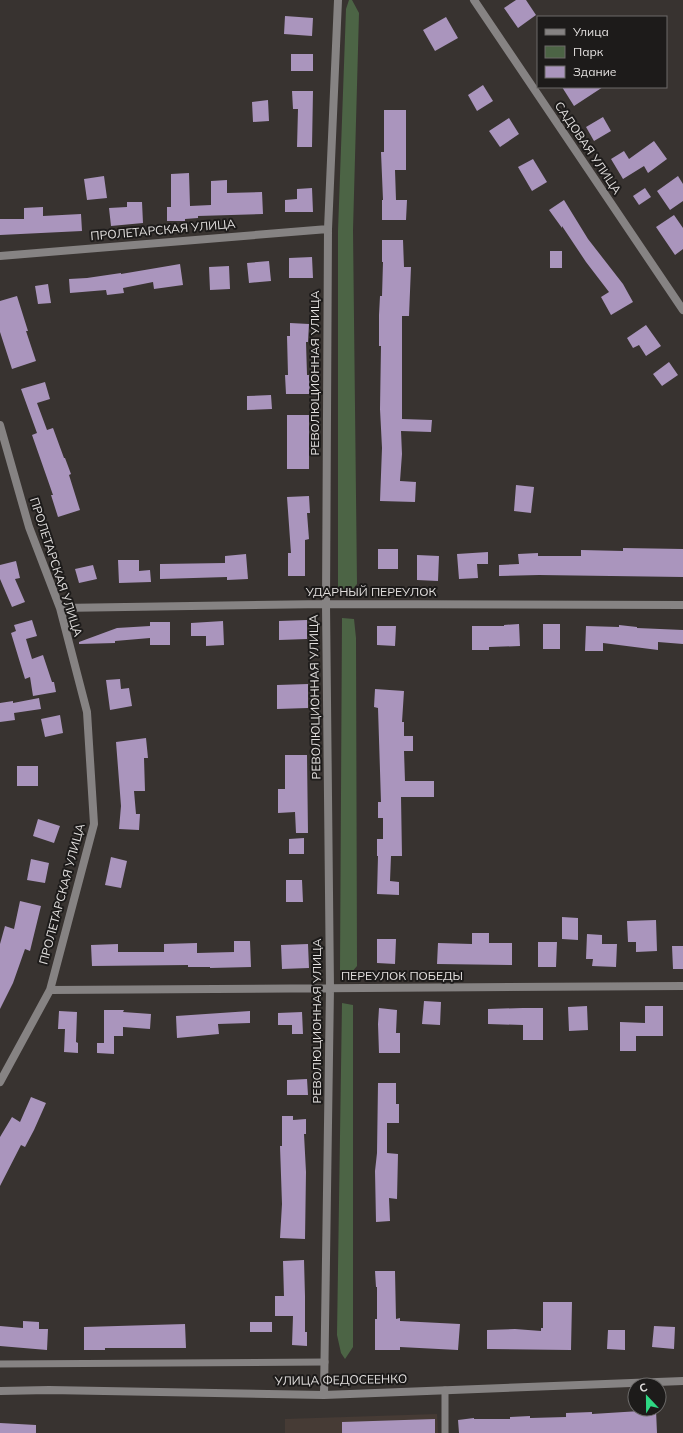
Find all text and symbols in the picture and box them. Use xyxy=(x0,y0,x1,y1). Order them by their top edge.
legend xyxy=(537,16,667,88)
text: Улица xyxy=(572,24,609,39)
text: Парк xyxy=(573,44,604,59)
text: Здание xyxy=(573,64,617,79)
street label: САДОВАЯ УЛИЦА xyxy=(552,99,625,197)
street label: ПРОЛЕТАРСКАЯ УЛИЦА xyxy=(90,216,236,243)
street label: РЕВОЛЮЦИОННАЯ УЛИЦА xyxy=(307,290,322,455)
street label: ПРОЛЕТАРСКАЯ УЛИЦА xyxy=(27,495,86,639)
street label: УДАРНЫЙ ПЕРЕУЛОК xyxy=(305,584,436,599)
street label: РЕВОЛЮЦИОННАЯ УЛИЦА xyxy=(306,614,323,780)
street label: ПРОЛЕТАРСКАЯ УЛИЦА xyxy=(35,821,88,966)
street label: РЕВОЛЮЦИОННАЯ УЛИЦА xyxy=(309,938,324,1103)
street label: ПЕРЕУЛОК ПОБЕДЫ xyxy=(341,968,463,983)
street label: УЛИЦА ФЕДОСЕЕНКО xyxy=(274,1371,407,1388)
north arrow xyxy=(627,1377,667,1417)
text: С xyxy=(637,1380,650,1396)

